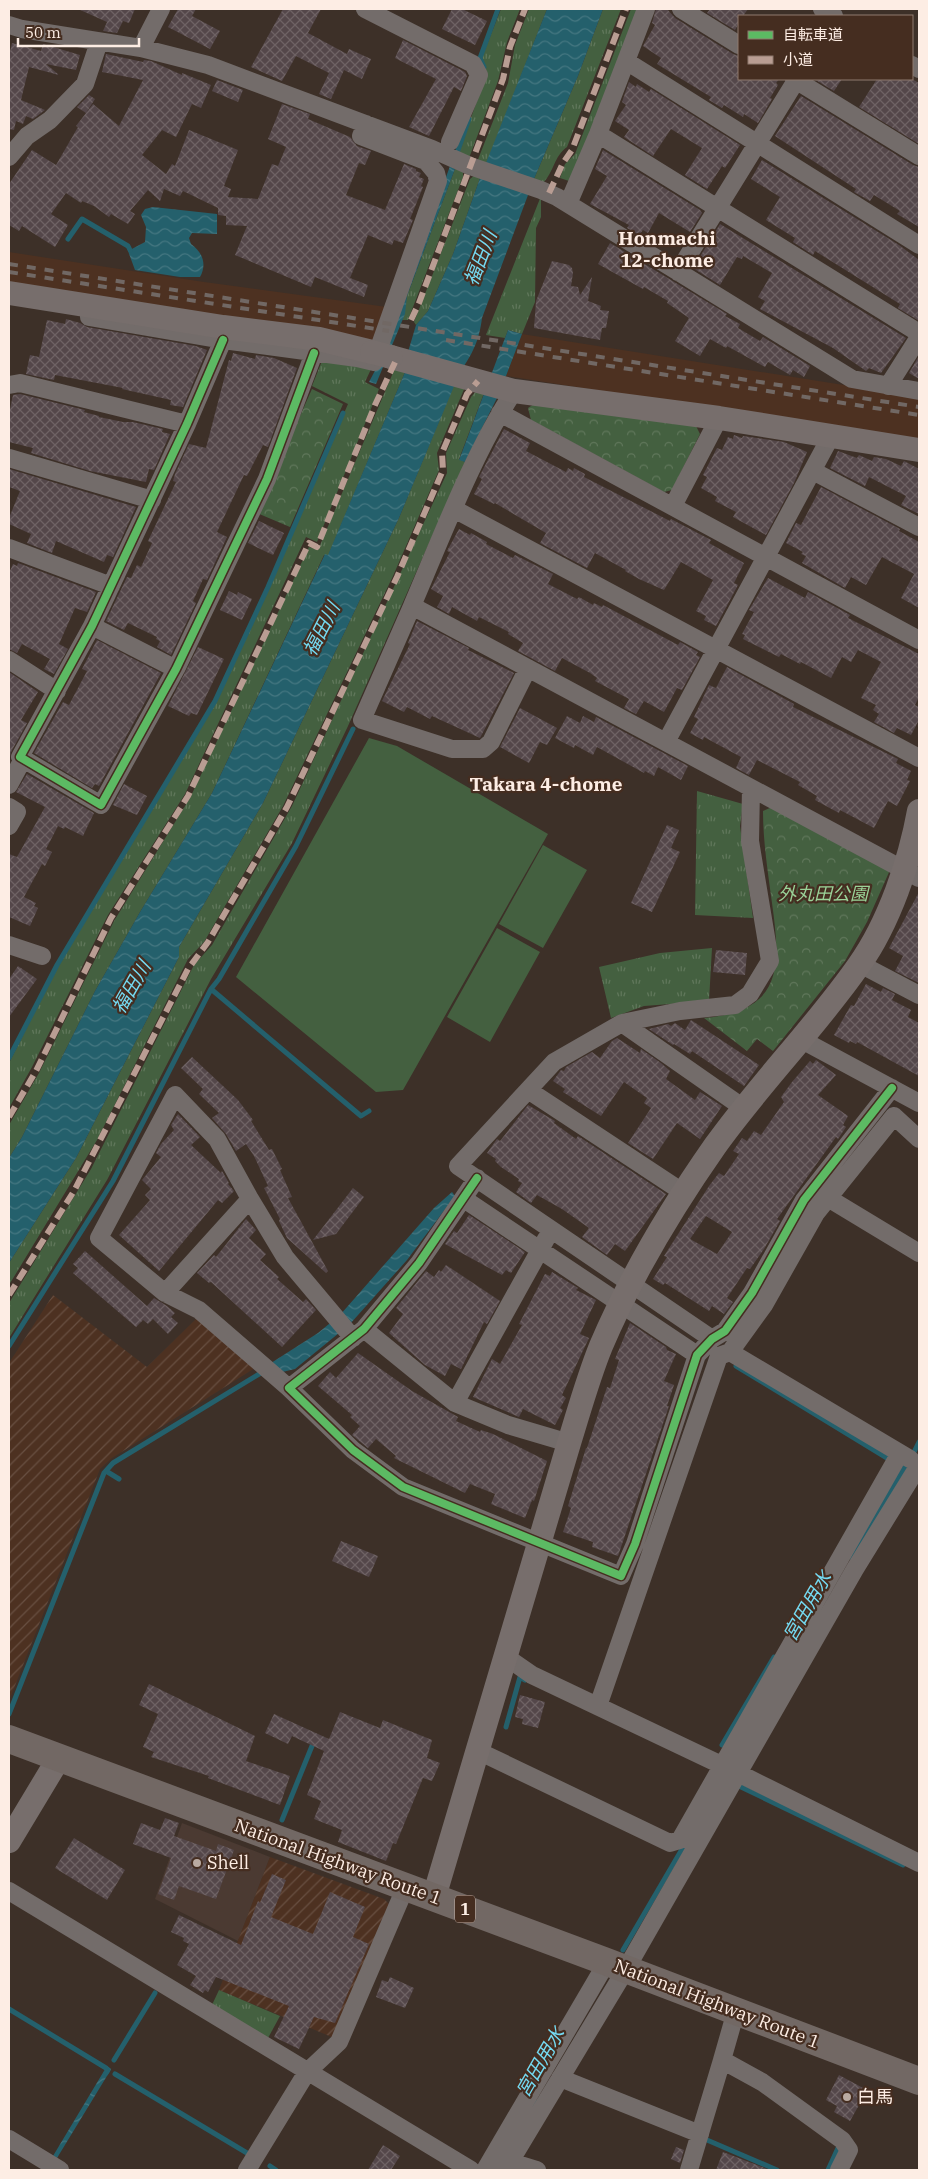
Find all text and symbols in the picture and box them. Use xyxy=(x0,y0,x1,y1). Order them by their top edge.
scale bar xyxy=(18,15,139,47)
legend xyxy=(738,15,913,80)
text: 50 m xyxy=(25,23,61,42)
text: 自転車道 xyxy=(783,25,843,44)
text: 小道 xyxy=(783,50,813,69)
water label: 福田川 xyxy=(459,225,502,289)
district label: Honmachi 12-chome xyxy=(618,226,716,272)
water label: 福田川 xyxy=(297,596,346,660)
district label: Takara 4-chome xyxy=(469,772,623,796)
park label: 外丸田公園 xyxy=(778,882,871,905)
water label: 福田川 xyxy=(106,955,157,1018)
water label: 宮田用水 xyxy=(778,1565,837,1645)
street label: National Highway Route 1 xyxy=(231,1813,445,1910)
place label: Shell xyxy=(207,1851,249,1874)
marker: Shell xyxy=(191,1857,203,1869)
road number: 1 xyxy=(455,1896,475,1922)
street label: National Highway Route 1 xyxy=(611,1954,823,2053)
water label: 宮田用水 xyxy=(511,2021,570,2101)
place label: 白馬 xyxy=(857,2085,893,2108)
marker: 白馬 xyxy=(841,2091,853,2103)

